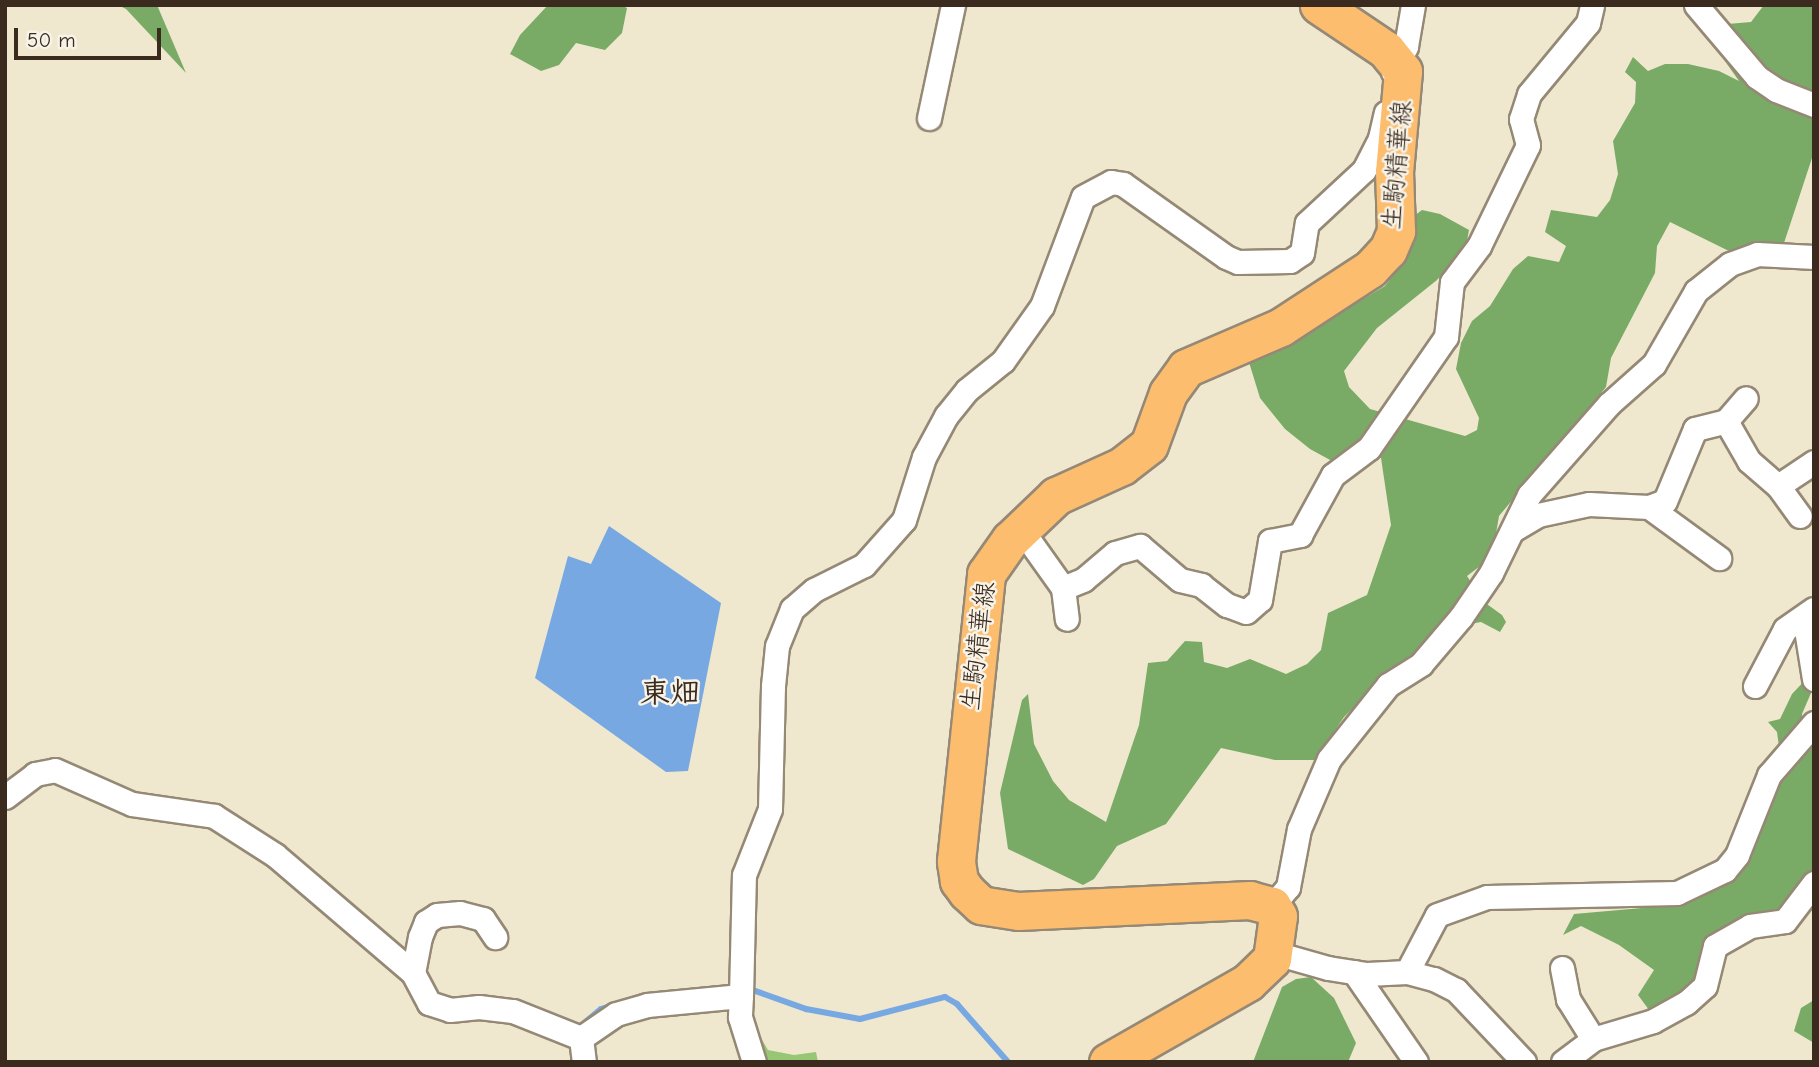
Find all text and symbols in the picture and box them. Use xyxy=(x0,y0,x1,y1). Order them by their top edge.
scale bar xyxy=(18,14,164,58)
text: 50 m xyxy=(27,28,76,52)
street label: 生駒精華線 xyxy=(1377,99,1419,231)
street label: 生駒精華線 xyxy=(956,580,1002,712)
district label: 東畑 xyxy=(640,675,700,711)

